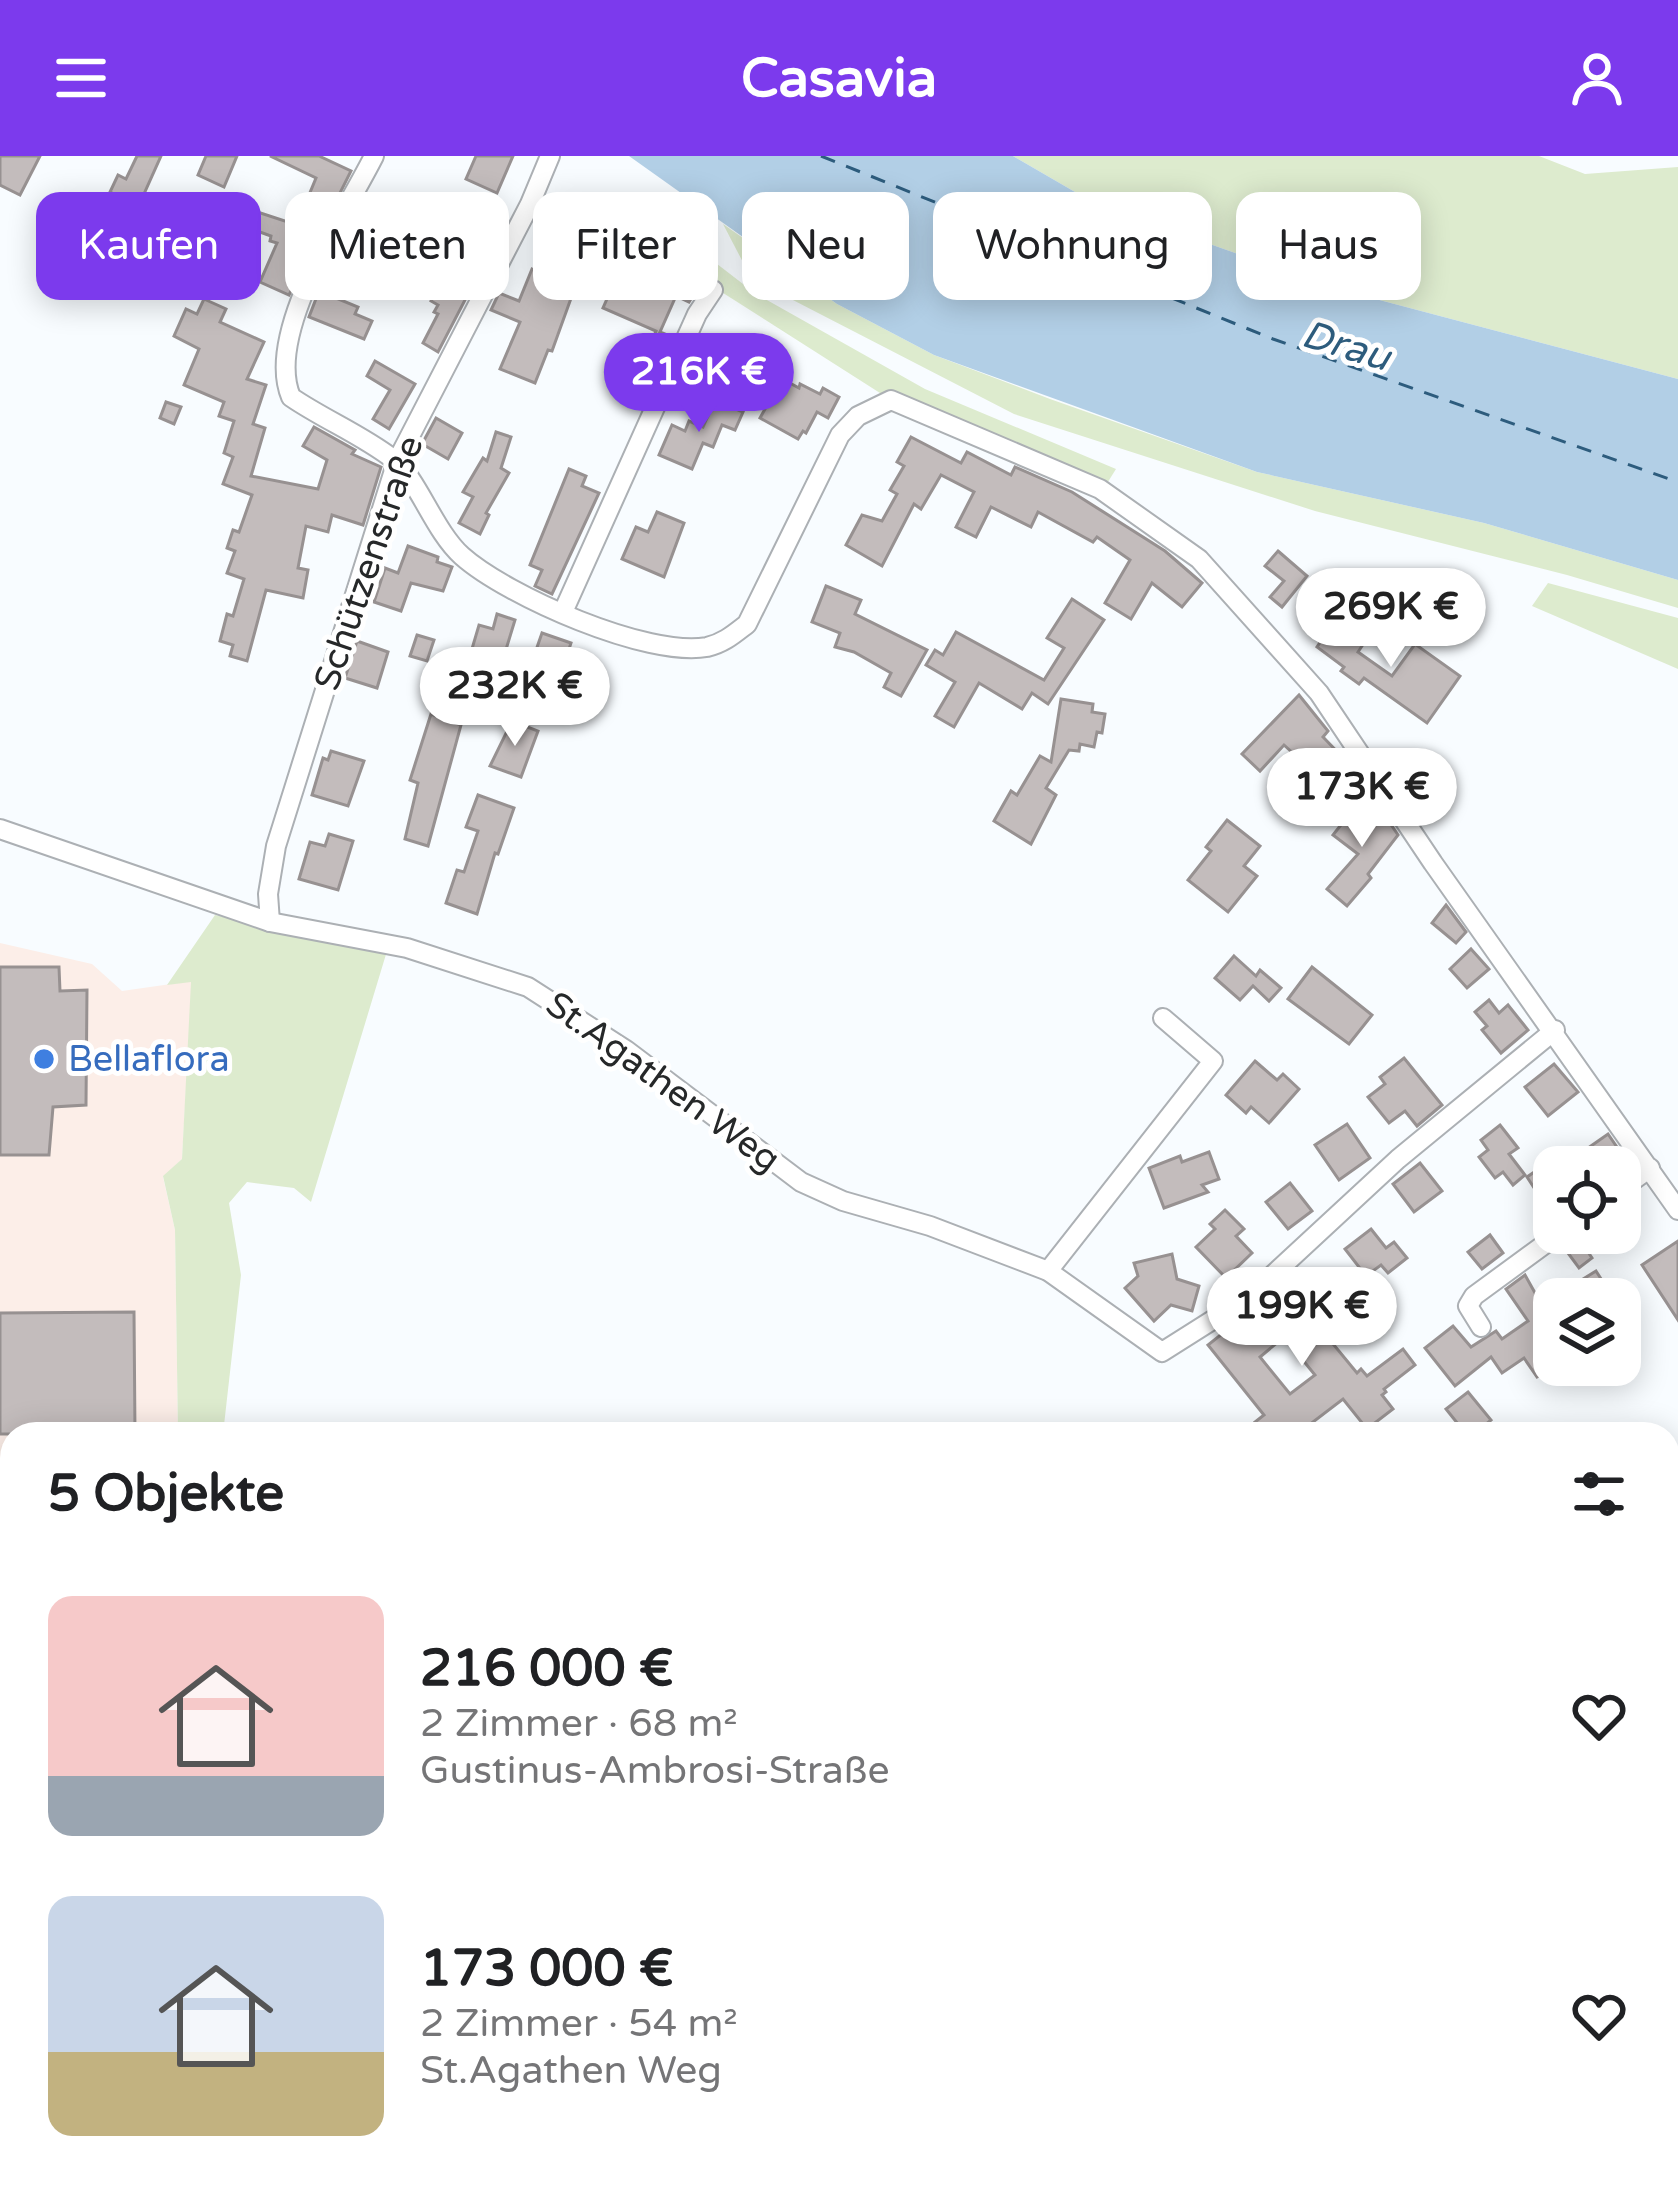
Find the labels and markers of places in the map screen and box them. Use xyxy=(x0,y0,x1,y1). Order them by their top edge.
pin: 216K € xyxy=(601,333,797,435)
pin: 269K € xyxy=(1293,568,1489,670)
pin: 232K € xyxy=(417,647,613,749)
pin: 173K € xyxy=(1264,748,1460,850)
place label: Bellaflora xyxy=(68,1038,230,1081)
marker: Bellaflora xyxy=(31,1046,57,1072)
pin: 199K € xyxy=(1204,1267,1400,1369)

